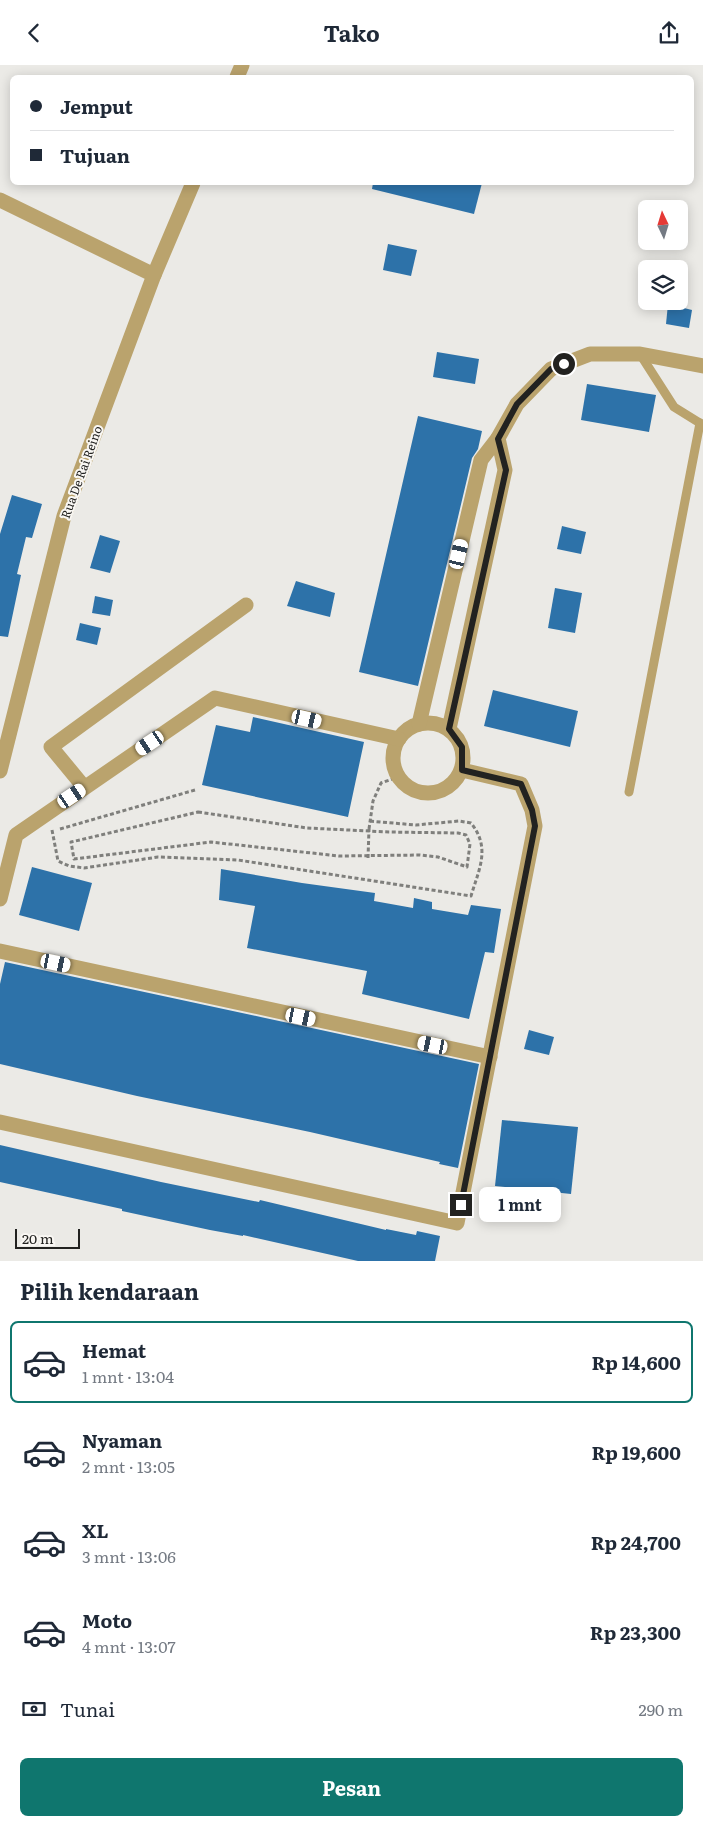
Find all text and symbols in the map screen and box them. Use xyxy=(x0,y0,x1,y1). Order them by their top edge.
text: Tako xyxy=(323,16,380,49)
icon: back xyxy=(20,19,48,47)
icon: share xyxy=(655,19,683,47)
text: Jemput xyxy=(60,92,133,120)
text: Tujuan xyxy=(60,141,130,169)
north arrow xyxy=(638,200,688,250)
map controls xyxy=(638,200,688,310)
button: layers xyxy=(638,260,688,310)
route start xyxy=(553,353,575,375)
street label: Rua De Rai Reino xyxy=(56,423,106,521)
car xyxy=(448,538,469,570)
car xyxy=(290,708,323,730)
car xyxy=(133,728,166,758)
car xyxy=(55,781,88,811)
car xyxy=(39,953,72,973)
car xyxy=(284,1007,317,1027)
car xyxy=(416,1035,449,1055)
callout: 1 mnt xyxy=(478,1187,561,1223)
text: 1 mnt xyxy=(498,1192,542,1216)
route end xyxy=(450,1194,472,1216)
scale bar xyxy=(15,1226,80,1249)
text: 20 m xyxy=(22,1228,54,1248)
text: Pilih kendaraan xyxy=(20,1274,199,1307)
text: Hemat xyxy=(82,1336,146,1364)
icon: car xyxy=(22,1340,67,1385)
text: Rp 14,600 xyxy=(592,1348,681,1376)
text: 1 mnt · 13:04 xyxy=(82,1364,174,1388)
text: Nyaman xyxy=(82,1426,162,1454)
icon: car xyxy=(22,1430,67,1475)
text: Rp 19,600 xyxy=(592,1438,681,1466)
text: 2 mnt · 13:05 xyxy=(82,1454,175,1478)
text: XL xyxy=(82,1516,109,1544)
icon: car xyxy=(22,1520,67,1565)
text: Rp 24,700 xyxy=(591,1528,681,1556)
text: 3 mnt · 13:06 xyxy=(82,1544,176,1568)
text: Moto xyxy=(82,1606,132,1634)
icon: car xyxy=(22,1610,67,1655)
text: Rp 23,300 xyxy=(590,1618,681,1646)
text: 4 mnt · 13:07 xyxy=(82,1634,176,1658)
icon: cash xyxy=(20,1695,48,1723)
text: Tunai xyxy=(60,1695,115,1723)
text: 290 m xyxy=(639,1697,683,1721)
button: Pesan xyxy=(20,1758,683,1816)

